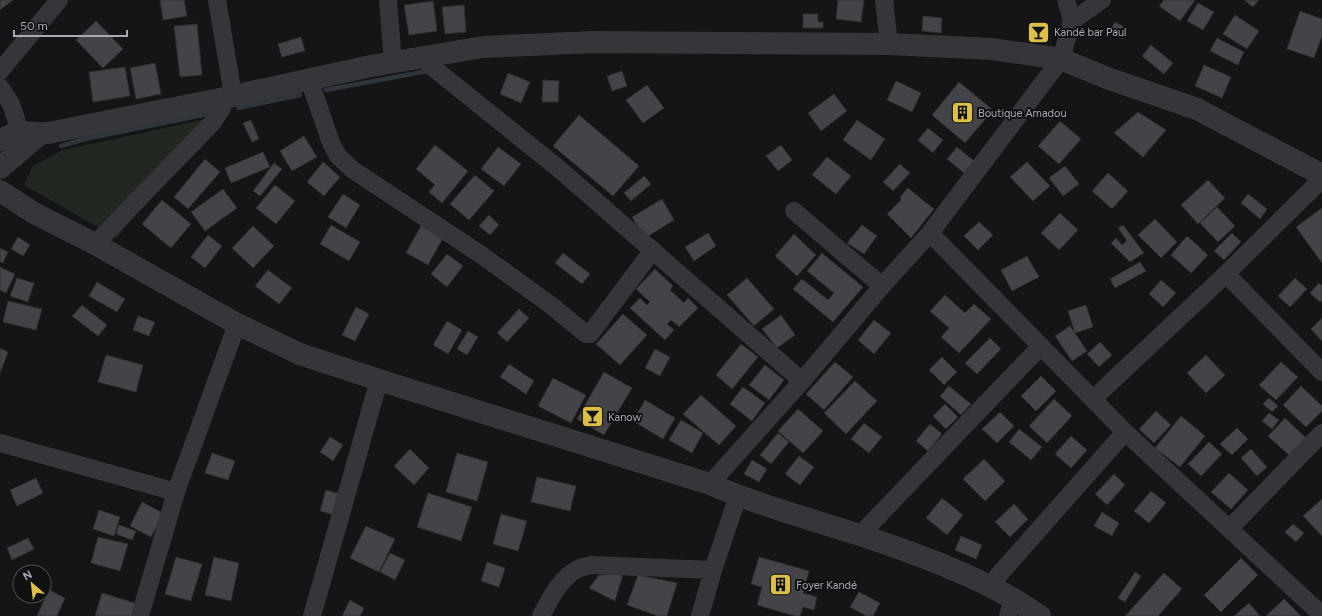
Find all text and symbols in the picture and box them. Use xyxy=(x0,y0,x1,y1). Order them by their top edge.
scale bar xyxy=(14,12,127,38)
text: 50 m xyxy=(20,19,48,33)
bar icon: Kandé bar Paul xyxy=(1026,19,1052,45)
place label: Kandé bar Paul xyxy=(1054,26,1126,39)
building icon: Boutique Amadou xyxy=(949,100,975,126)
place label: Boutique Amadou xyxy=(978,107,1067,120)
bar icon: Kanow xyxy=(580,404,606,430)
place label: Kanow xyxy=(608,411,642,424)
north arrow xyxy=(12,564,52,604)
text: N xyxy=(21,568,34,583)
building icon: Foyer Kandé xyxy=(768,572,794,598)
place label: Foyer Kandé xyxy=(796,579,857,592)

